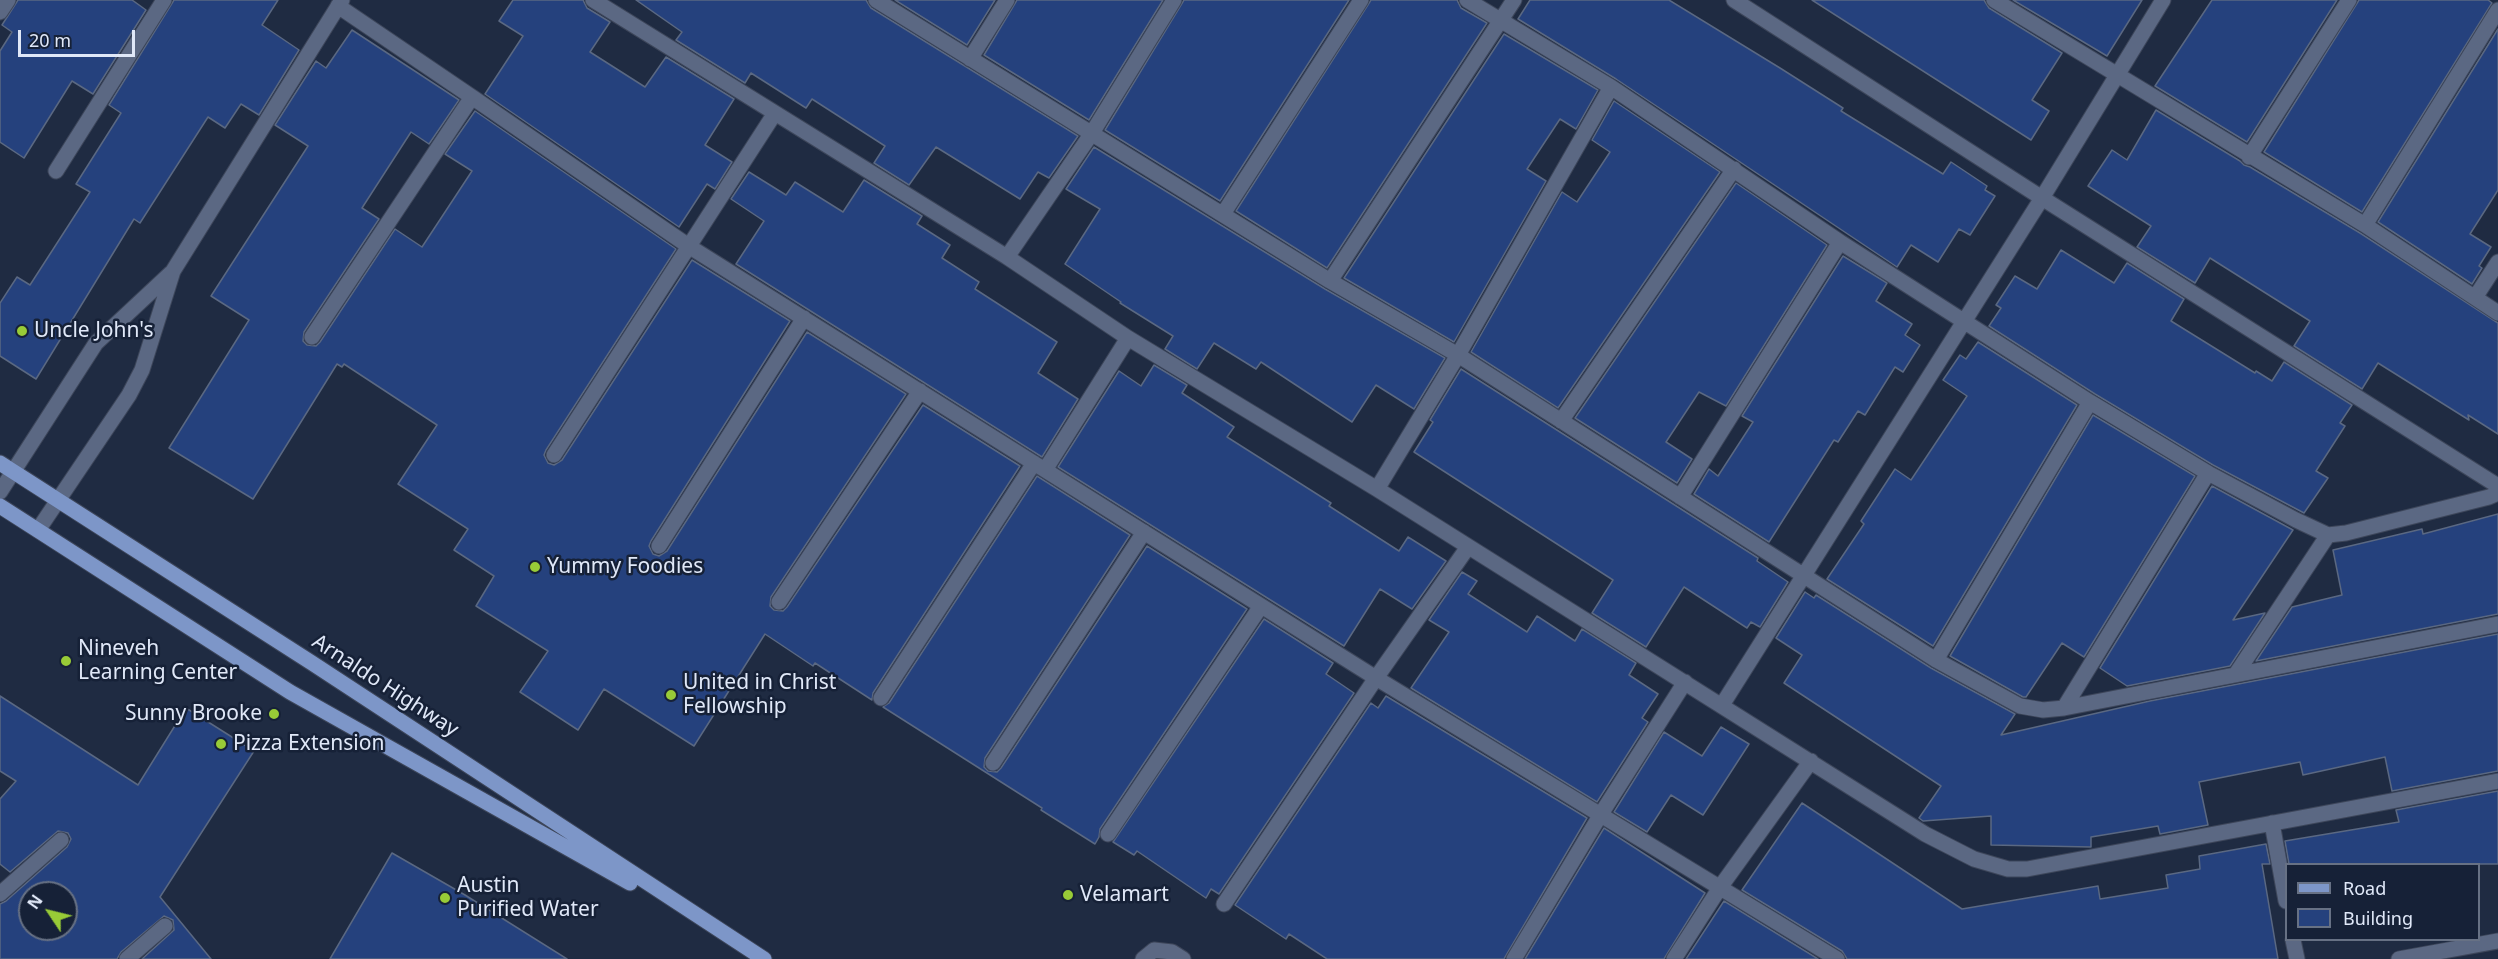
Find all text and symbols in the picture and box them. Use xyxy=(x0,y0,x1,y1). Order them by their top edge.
scale bar xyxy=(21,18,138,56)
text: 20 m xyxy=(29,28,71,52)
place label: Uncle John's xyxy=(34,318,153,344)
marker: Uncle John's xyxy=(15,324,29,338)
place label: Yummy Foodies xyxy=(547,554,703,580)
marker: Yummy Foodies xyxy=(528,560,542,574)
street label: Arnaldo Highway xyxy=(307,629,463,743)
place label: Nineveh Learning Center xyxy=(78,636,237,686)
marker: Nineveh Learning Center xyxy=(59,654,73,668)
place label: United in Christ Fellowship xyxy=(683,670,836,720)
marker: United in Christ Fellowship xyxy=(664,688,678,702)
place label: Sunny Brooke xyxy=(125,701,262,727)
marker: Sunny Brooke xyxy=(267,707,281,721)
place label: Pizza Extension xyxy=(233,731,384,757)
marker: Pizza Extension xyxy=(214,737,228,751)
legend xyxy=(2285,863,2480,941)
place label: Austin Purified Water xyxy=(457,873,599,923)
text: Road xyxy=(2343,876,2386,900)
north arrow xyxy=(18,881,78,941)
place label: Velamart xyxy=(1080,882,1169,908)
marker: Velamart xyxy=(1061,888,1075,902)
text: N xyxy=(22,890,48,913)
marker: Austin Purified Water xyxy=(438,891,452,905)
text: Building xyxy=(2343,906,2413,930)

